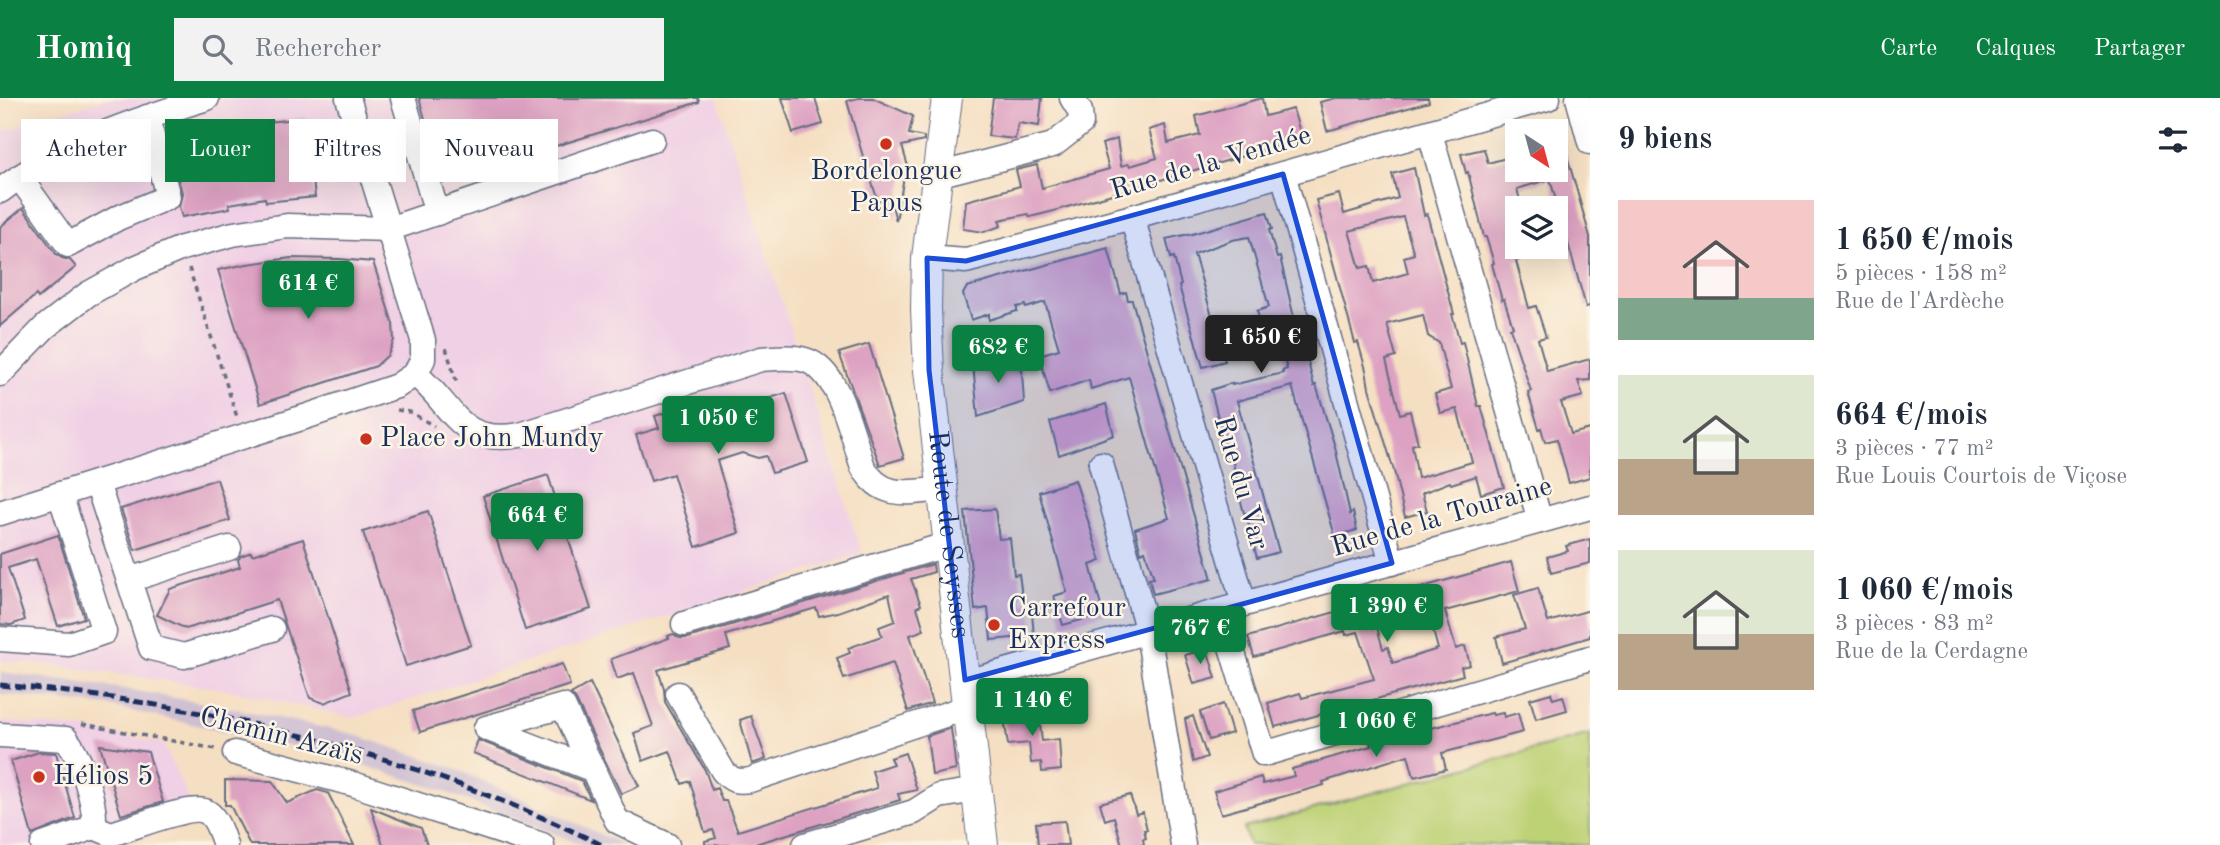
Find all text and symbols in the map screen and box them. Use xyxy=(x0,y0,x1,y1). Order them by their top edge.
search box xyxy=(174,18,664,81)
icon: search xyxy=(198,30,236,68)
text: Homiq xyxy=(35,33,132,66)
text: Rechercher xyxy=(254,36,381,62)
text: Carte xyxy=(1880,37,1937,61)
text: Calques xyxy=(1975,37,2056,61)
text: Partager xyxy=(2094,37,2185,61)
chip: Acheter xyxy=(21,119,151,182)
chip: Louer xyxy=(165,119,275,182)
chip: Filtres xyxy=(289,119,406,182)
chip: Nouveau xyxy=(420,119,558,182)
north arrow xyxy=(1505,119,1568,182)
map controls xyxy=(1505,119,1568,259)
icon: filters xyxy=(2154,121,2192,159)
street label: Rue de la Vendée xyxy=(1107,122,1315,206)
text: 9 biens xyxy=(1618,125,1712,155)
marker: Bordelongue Papus xyxy=(878,136,894,152)
place label: Bordelongue Papus xyxy=(810,158,962,218)
button: layers xyxy=(1505,196,1568,259)
text: 1 650 €/mois xyxy=(1835,226,2013,256)
icon: home xyxy=(1674,228,1758,312)
pin: 614 € xyxy=(259,262,357,321)
text: 5 pièces · 158 m² xyxy=(1835,262,2007,285)
text: 614 € xyxy=(278,272,338,295)
text: Rue de l'Ardèche xyxy=(1835,290,2004,313)
pin: 1 650 € xyxy=(1196,316,1326,375)
pin: 682 € xyxy=(949,326,1047,385)
text: 1 650 € xyxy=(1221,326,1301,349)
text: 682 € xyxy=(968,336,1028,359)
pin: 1 050 € xyxy=(653,396,783,456)
text: 664 €/mois xyxy=(1835,401,1987,431)
icon: home xyxy=(1674,403,1758,487)
text: 1 050 € xyxy=(678,407,758,430)
street label: Rue du Var xyxy=(1208,413,1272,553)
place label: Place John Mundy xyxy=(380,425,604,453)
street label: Route de Seysses xyxy=(922,429,973,640)
marker: Place John Mundy xyxy=(358,431,374,447)
text: 3 pièces · 77 m² xyxy=(1835,437,1994,460)
text: Rue Louis Courtois de Viçose xyxy=(1835,465,2127,488)
street label: Rue de la Touraine xyxy=(1329,473,1555,563)
pin: 664 € xyxy=(488,494,586,553)
text: 664 € xyxy=(507,504,567,527)
text: 1 060 €/mois xyxy=(1835,576,2013,606)
icon: home xyxy=(1674,578,1758,662)
pin: 1 390 € xyxy=(1322,584,1452,644)
place label: Carrefour Express xyxy=(1008,595,1126,655)
text: 1 390 € xyxy=(1347,595,1427,618)
pin: 767 € xyxy=(1151,606,1249,666)
text: 3 pièces · 83 m² xyxy=(1835,612,1994,635)
marker: Carrefour Express xyxy=(986,617,1002,633)
text: 767 € xyxy=(1170,617,1230,640)
text: Rue de la Cerdagne xyxy=(1835,640,2028,663)
pin: 1 140 € xyxy=(967,678,1097,738)
text: 1 140 € xyxy=(992,689,1072,712)
pin: 1 060 € xyxy=(1311,700,1441,759)
street label: Chemin Azaïs xyxy=(196,703,366,771)
text: 1 060 € xyxy=(1336,710,1416,733)
place label: Hélios 5 xyxy=(53,763,153,791)
marker: Hélios 5 xyxy=(31,769,47,785)

